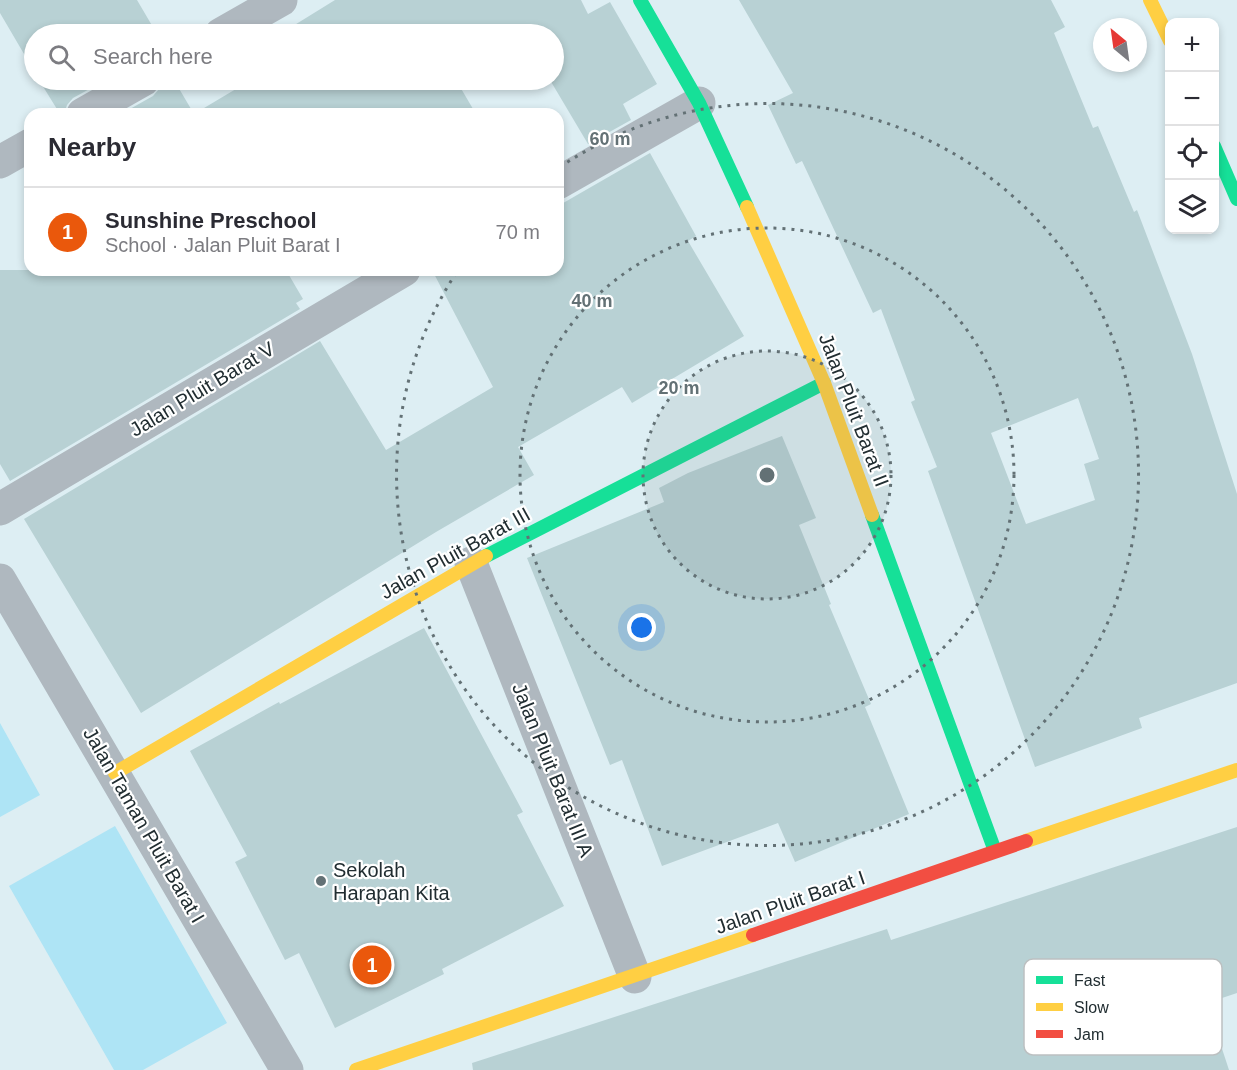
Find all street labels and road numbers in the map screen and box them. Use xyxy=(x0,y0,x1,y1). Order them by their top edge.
street label: Jalan Pluit Barat II xyxy=(815,330,893,490)
street label: Jalan Pluit Barat V xyxy=(126,337,279,441)
street label: Jalan Pluit Barat III xyxy=(376,503,534,603)
street label: Jalan Pluit Barat III A xyxy=(508,680,598,861)
street label: Jalan Taman Pluit Barat I xyxy=(79,723,209,927)
street label: Jalan Pluit Barat I xyxy=(712,866,868,938)

